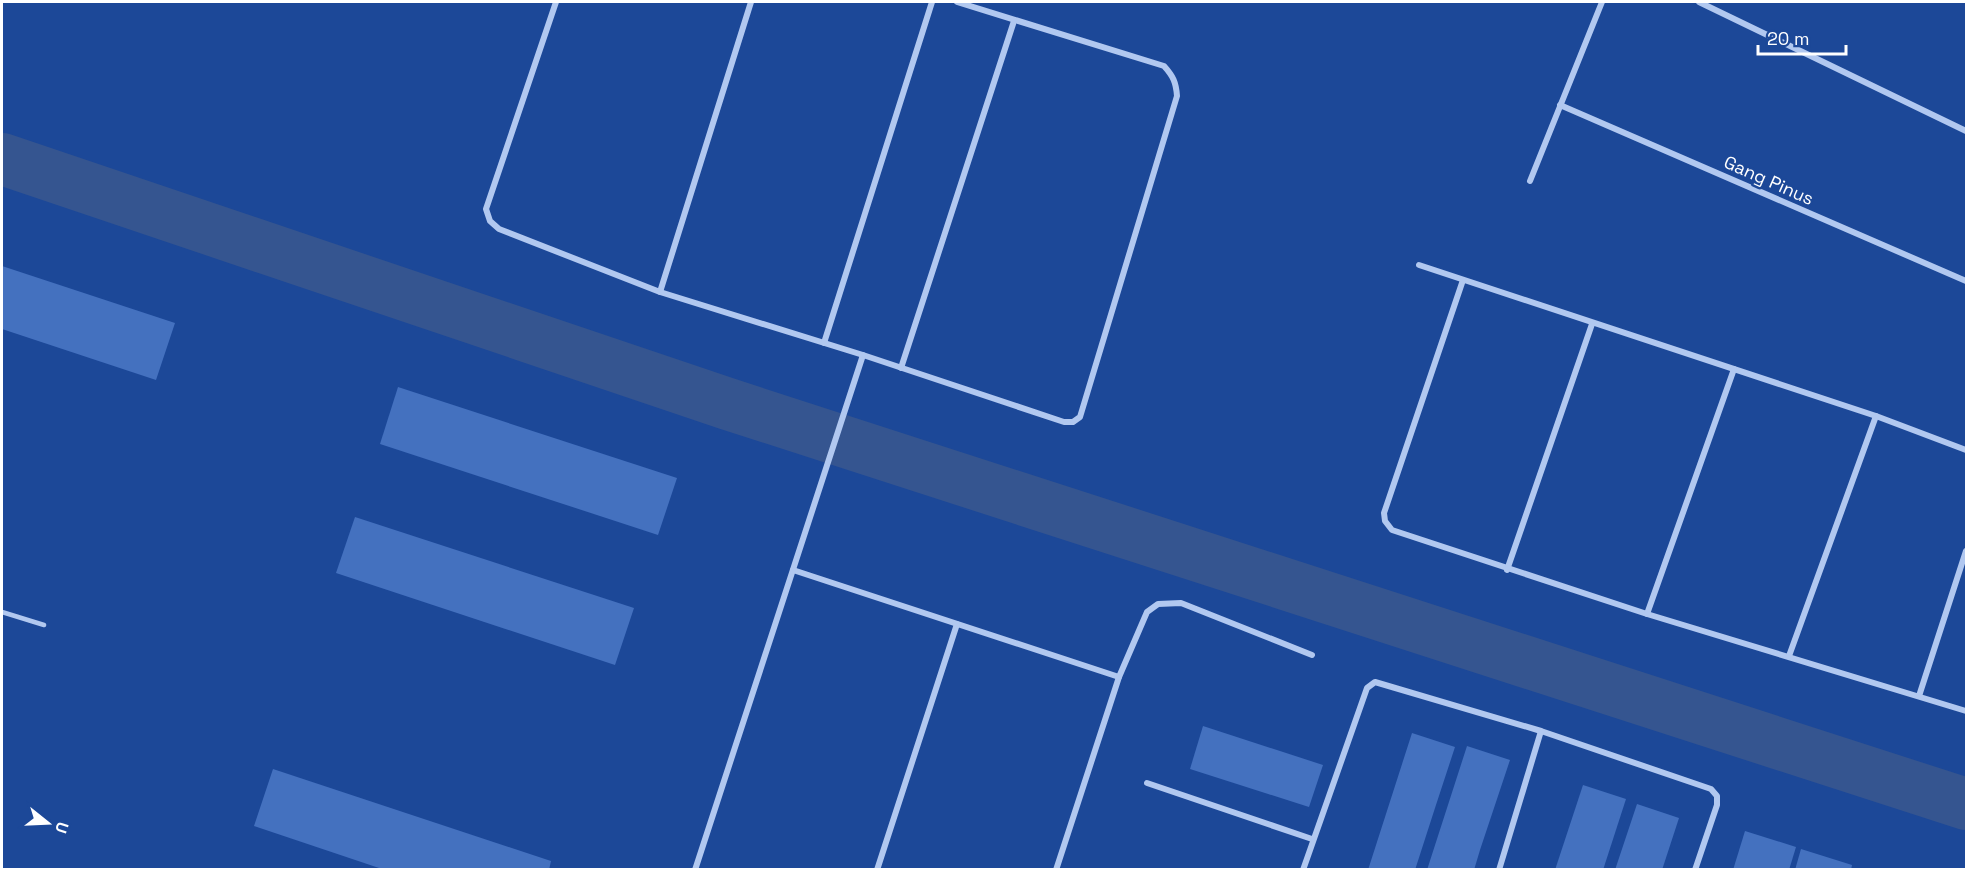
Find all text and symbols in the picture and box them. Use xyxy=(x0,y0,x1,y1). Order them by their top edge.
scale bar xyxy=(1758,18,1846,56)
text: 20 m xyxy=(1767,27,1810,50)
street label: Gang Pinus xyxy=(1720,150,1818,210)
north arrow xyxy=(18,793,78,853)
text: U xyxy=(50,819,73,836)

